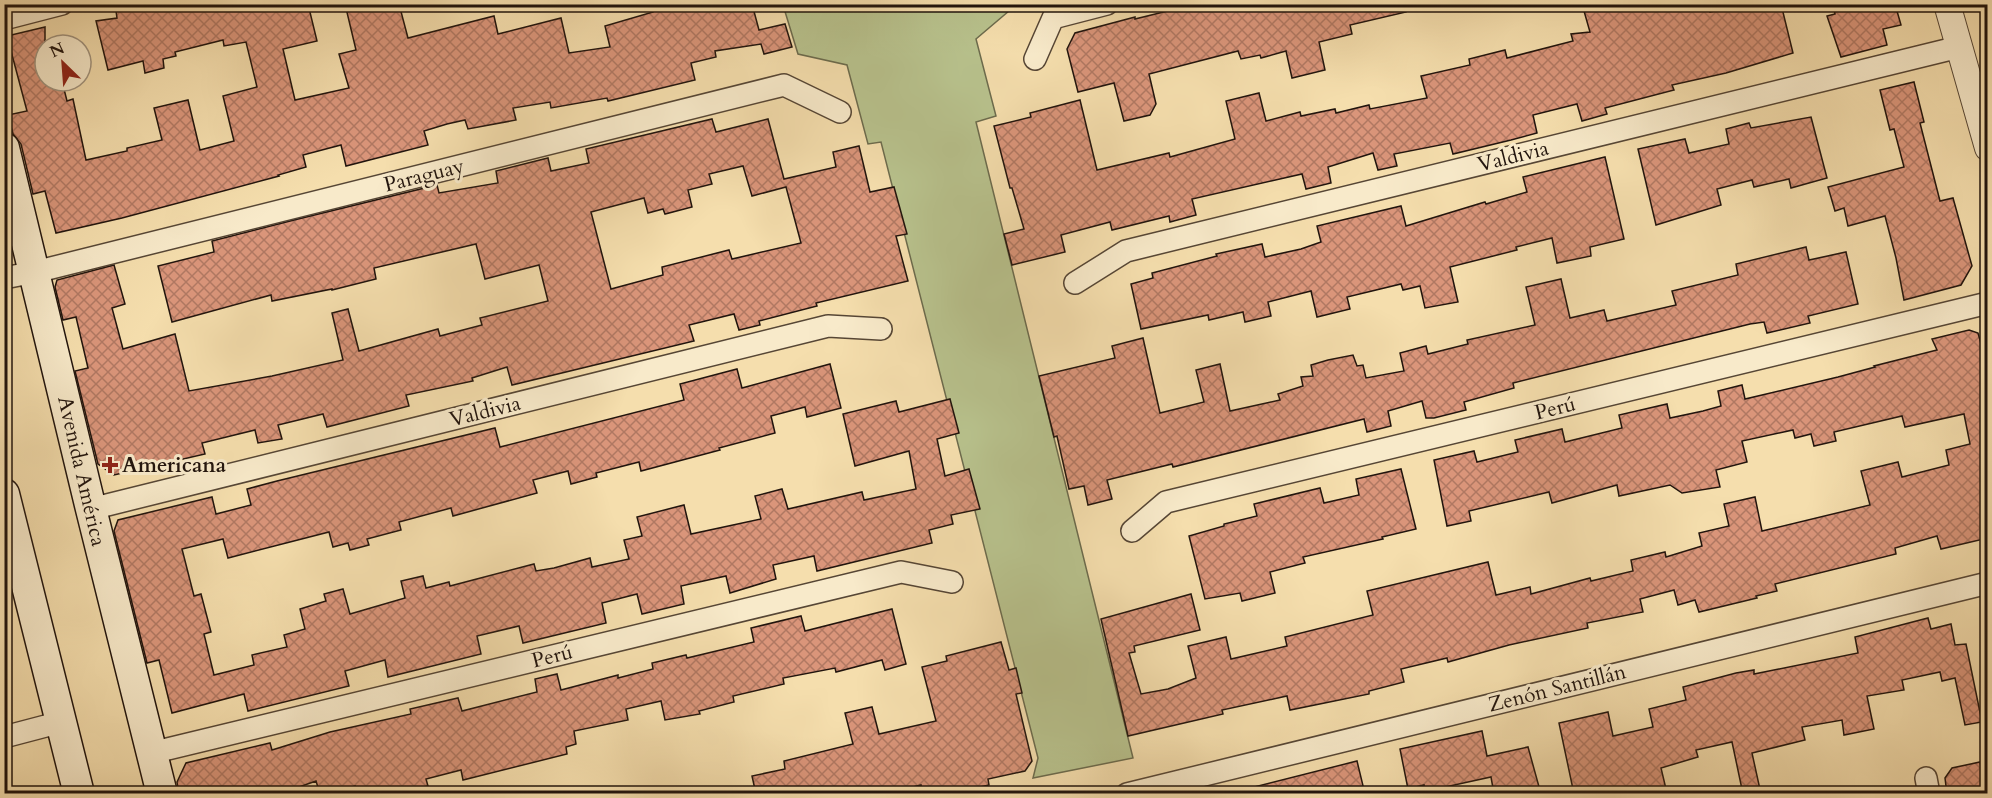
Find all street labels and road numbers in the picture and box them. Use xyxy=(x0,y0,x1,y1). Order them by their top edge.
street label: Valdivia xyxy=(1474,134,1552,179)
street label: Paraguay xyxy=(381,152,467,199)
street label: Valdivia xyxy=(446,389,524,434)
street label: Perú xyxy=(1532,389,1579,428)
street label: Avenida América xyxy=(50,393,113,549)
street label: Perú xyxy=(529,637,576,676)
street label: Zenón Santillán xyxy=(1485,657,1629,720)

